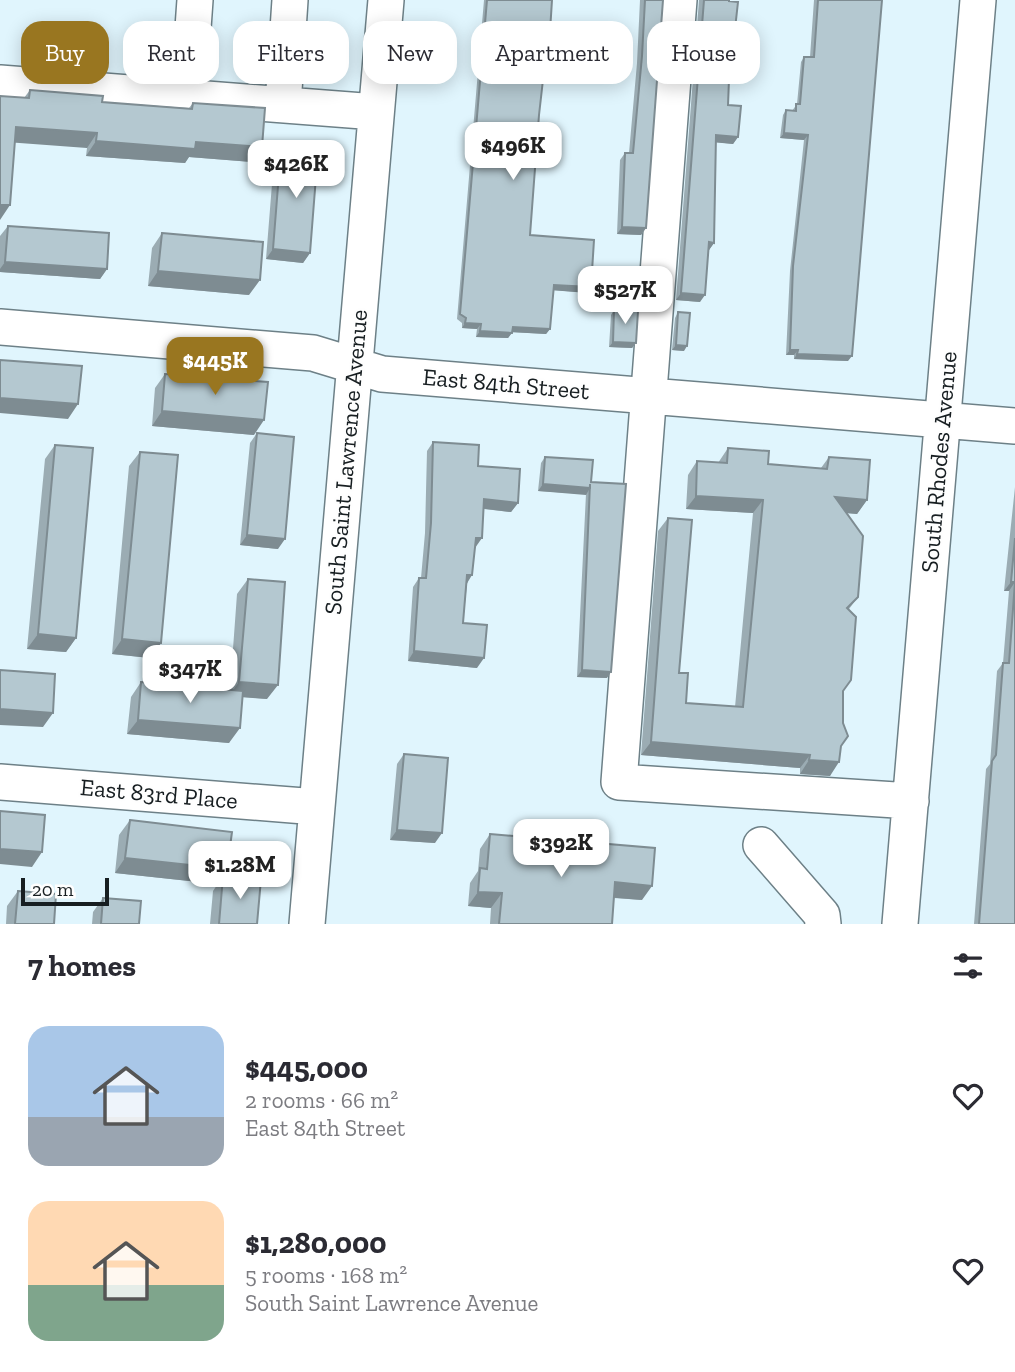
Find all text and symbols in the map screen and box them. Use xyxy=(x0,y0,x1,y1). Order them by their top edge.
chip: Buy xyxy=(21,21,109,84)
chip: Rent xyxy=(123,21,219,84)
chip: Filters xyxy=(233,21,349,84)
chip: New xyxy=(363,21,457,84)
chip: Apartment xyxy=(471,21,633,84)
chip: House xyxy=(647,21,760,84)
pin: $496K xyxy=(464,122,562,182)
text: $496K xyxy=(481,131,545,159)
pin: $426K xyxy=(247,140,345,200)
text: $426K xyxy=(264,149,328,177)
pin: $527K xyxy=(576,266,674,326)
text: $527K xyxy=(594,275,656,303)
street label: South Saint Lawrence Avenue xyxy=(318,308,373,616)
pin: $445K xyxy=(166,338,264,397)
text: $445K xyxy=(182,346,248,374)
street label: South Rhodes Avenue xyxy=(914,350,963,574)
street label: East 84th Street xyxy=(421,362,591,405)
pin: $347K xyxy=(141,646,239,705)
text: $347K xyxy=(158,654,222,682)
street label: East 83rd Place xyxy=(79,772,239,815)
pin: $392K xyxy=(512,820,610,879)
text: $392K xyxy=(529,828,593,856)
pin: $1.28M xyxy=(183,842,297,901)
text: $1.28M xyxy=(204,850,276,878)
scale bar xyxy=(21,875,108,907)
text: 20 m xyxy=(32,878,73,901)
icon: filters xyxy=(949,947,987,985)
text: 7 homes xyxy=(28,948,136,984)
text: $445,000 xyxy=(245,1050,368,1086)
icon: home xyxy=(84,1054,168,1138)
icon: heart xyxy=(949,1077,987,1115)
text: 2 rooms · 66 m² xyxy=(245,1086,398,1114)
text: East 84th Street xyxy=(245,1114,405,1142)
text: $1,280,000 xyxy=(245,1225,387,1261)
icon: home xyxy=(84,1229,168,1313)
icon: heart xyxy=(949,1252,987,1290)
text: 5 rooms · 168 m² xyxy=(245,1261,407,1289)
text: South Saint Lawrence Avenue xyxy=(245,1289,538,1317)

